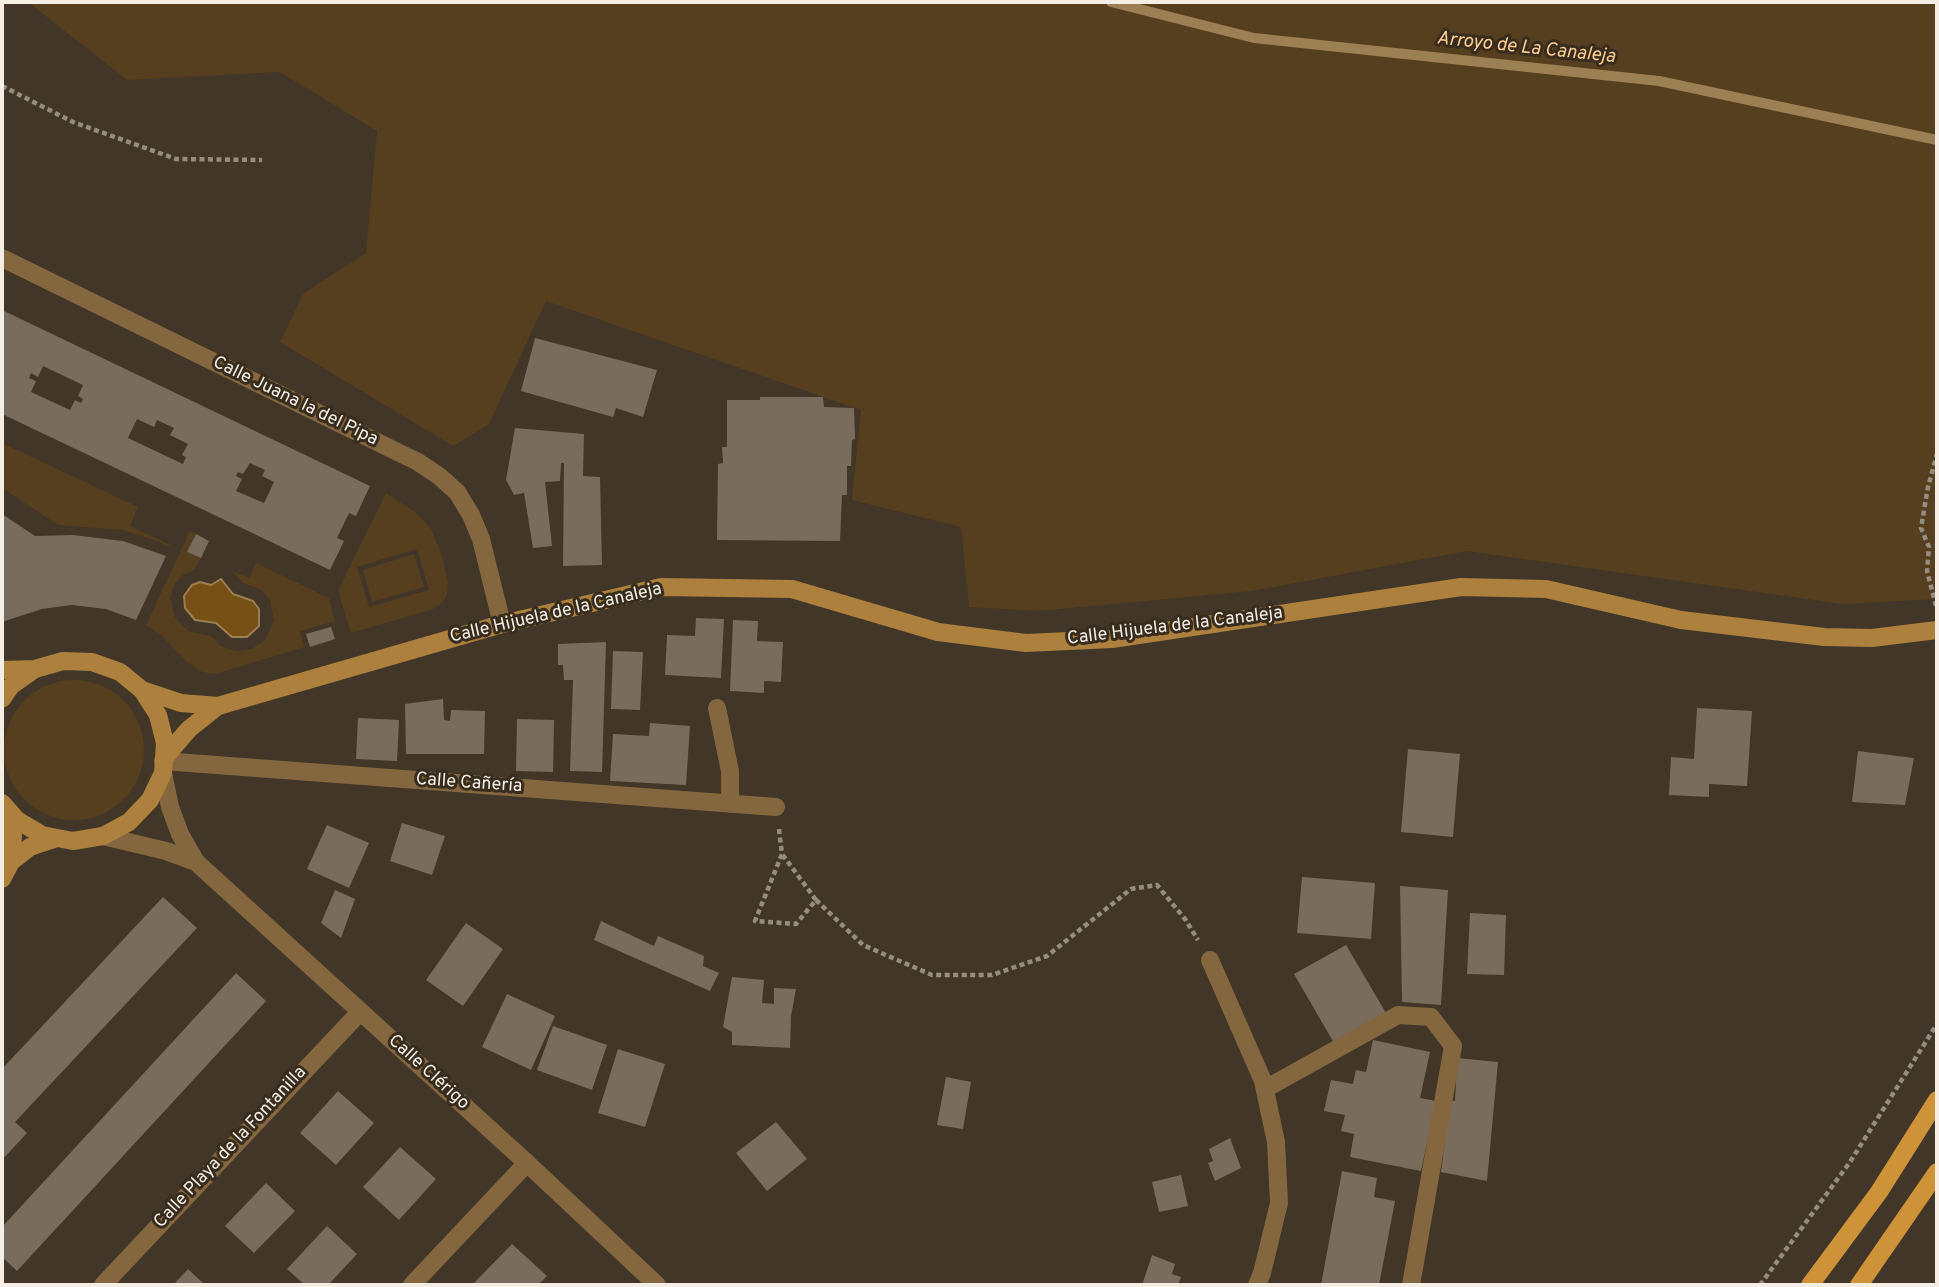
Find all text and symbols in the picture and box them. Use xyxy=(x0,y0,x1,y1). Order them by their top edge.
water label: Arroyo de La Canaleja xyxy=(1436,28,1616,70)
street label: Calle Juana la del Pipa xyxy=(209,353,381,451)
street label: Calle Hijuela de la Canaleja xyxy=(448,579,664,649)
street label: Calle Hijuela de la Canaleja xyxy=(1066,603,1284,651)
street label: Calle Cañería xyxy=(415,769,523,799)
street label: Calle Clérigo xyxy=(383,1031,473,1115)
street label: Calle Playa de la Fontanilla xyxy=(150,1062,312,1234)

